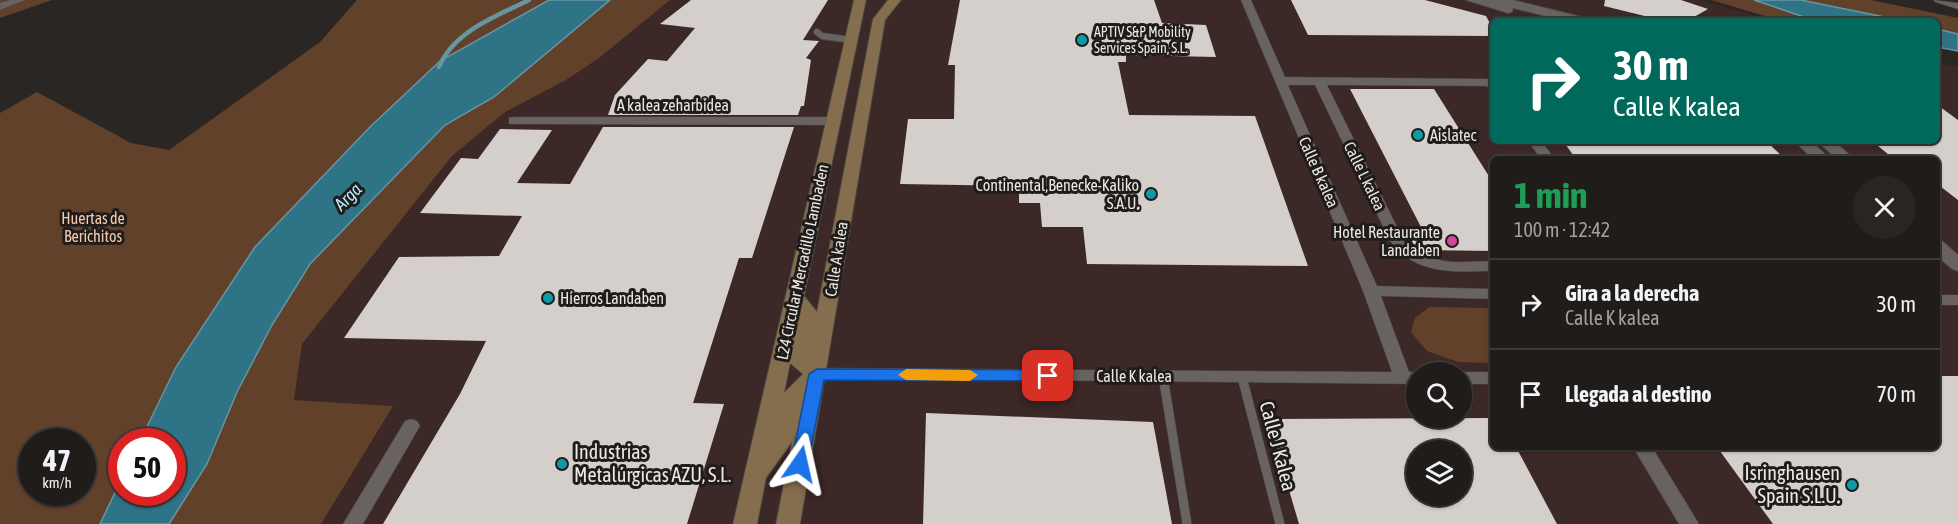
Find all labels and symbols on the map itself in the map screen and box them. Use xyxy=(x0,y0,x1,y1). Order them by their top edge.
place label: APTIV S&P Mobility Services Spain, S.L. xyxy=(1094,24,1191,56)
marker: APTIV S&P Mobility Services Spain, S.L. xyxy=(1075,33,1089,47)
street label: A kalea zeharbidea xyxy=(617,96,729,114)
place label: Aislatec xyxy=(1430,126,1476,144)
marker: Aislatec xyxy=(1411,128,1425,142)
street label: Calle B kalea xyxy=(1295,134,1343,210)
street label: Calle L kalea xyxy=(1341,139,1389,213)
street label: L24 Circular Mercadillo Lambaden xyxy=(772,163,832,361)
place label: Continental,Benecke-Kaliko S.A.U. xyxy=(975,176,1139,212)
water label: Arga xyxy=(329,178,366,215)
marker: Continental,Benecke-Kaliko S.A.U. xyxy=(1144,187,1158,201)
park label: Huertas de Berichitos xyxy=(61,209,125,245)
street label: Calle A kalea xyxy=(821,220,851,298)
place label: Hotel Restaurante Landaben xyxy=(1333,223,1440,259)
marker: Hotel Restaurante Landaben xyxy=(1445,234,1459,248)
place label: Hierros Landaben xyxy=(560,289,664,307)
marker: Hierros Landaben xyxy=(541,291,555,305)
pin xyxy=(1022,350,1073,401)
street label: Calle K kalea xyxy=(1096,367,1172,385)
street label: Calle J Kalea xyxy=(1255,399,1301,493)
speed limit sign: 50 xyxy=(108,428,186,506)
position arrow xyxy=(768,432,832,496)
place label: Industrias Metalúrgicas AZU, S.L. xyxy=(574,440,731,486)
marker: Industrias Metalúrgicas AZU, S.L. xyxy=(555,457,569,471)
place label: Isringhausen Spain S.L.U. xyxy=(1745,461,1840,507)
marker: Isringhausen Spain S.L.U. xyxy=(1845,478,1859,492)

